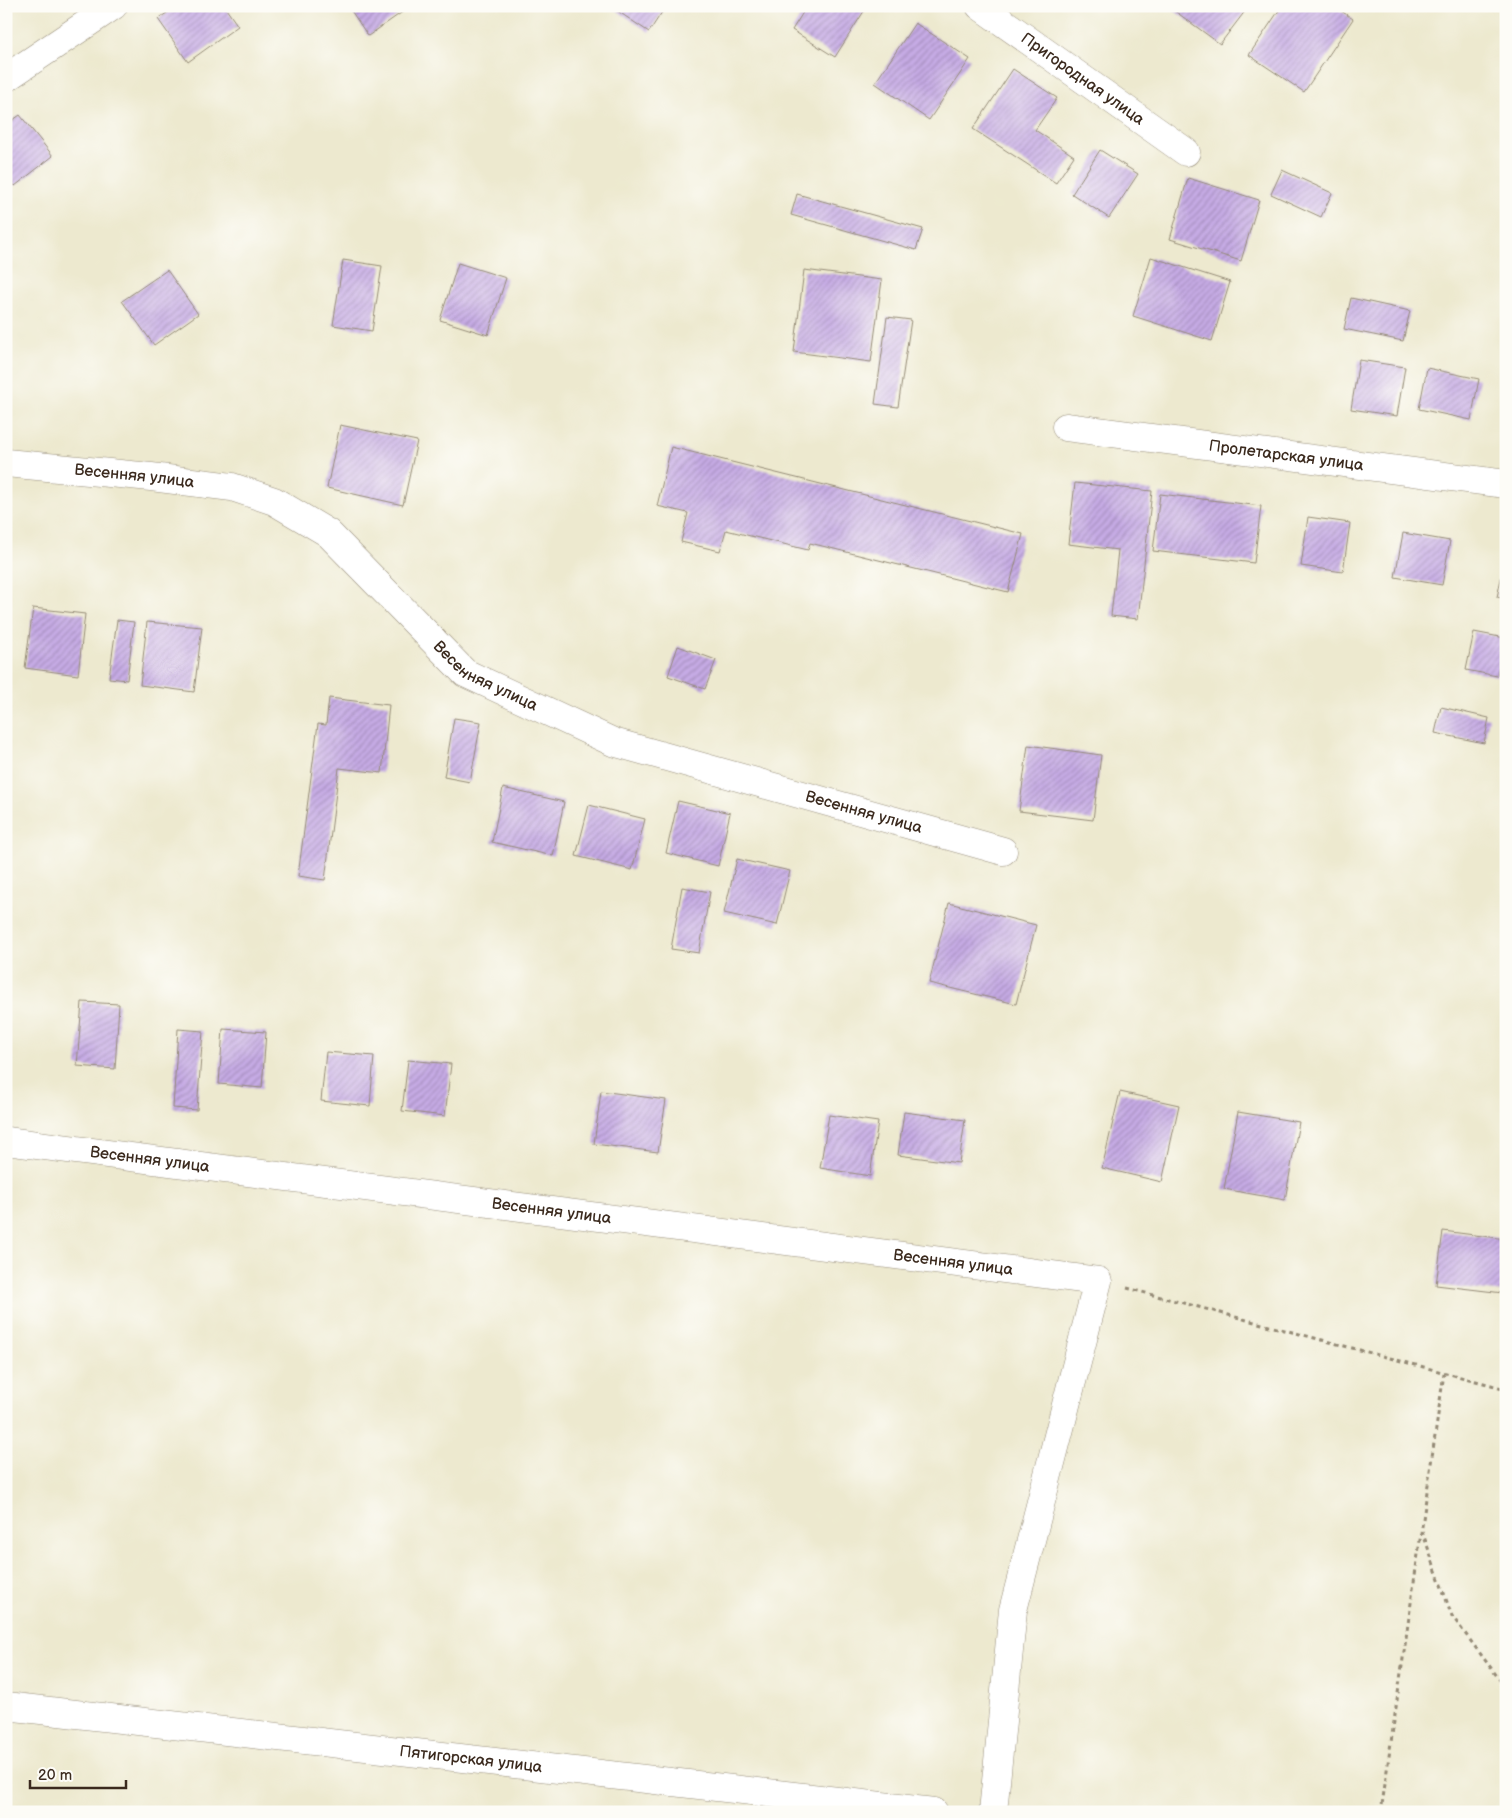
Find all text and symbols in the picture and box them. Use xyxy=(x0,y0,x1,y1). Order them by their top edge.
street label: Пригородная улица xyxy=(1017,29,1149,129)
street label: Пролетарская улица xyxy=(1208,436,1365,475)
street label: Весенняя улица xyxy=(74,460,196,492)
street label: Весенняя улица xyxy=(429,637,541,715)
street label: Весенняя улица xyxy=(803,787,925,838)
street label: Весенняя улица xyxy=(89,1142,211,1177)
street label: Весенняя улица xyxy=(491,1194,613,1228)
street label: Весенняя улица xyxy=(892,1245,1015,1280)
street label: Пятигорская улица xyxy=(399,1742,544,1777)
scale bar xyxy=(30,1758,126,1790)
text: 20 m xyxy=(38,1766,72,1785)

